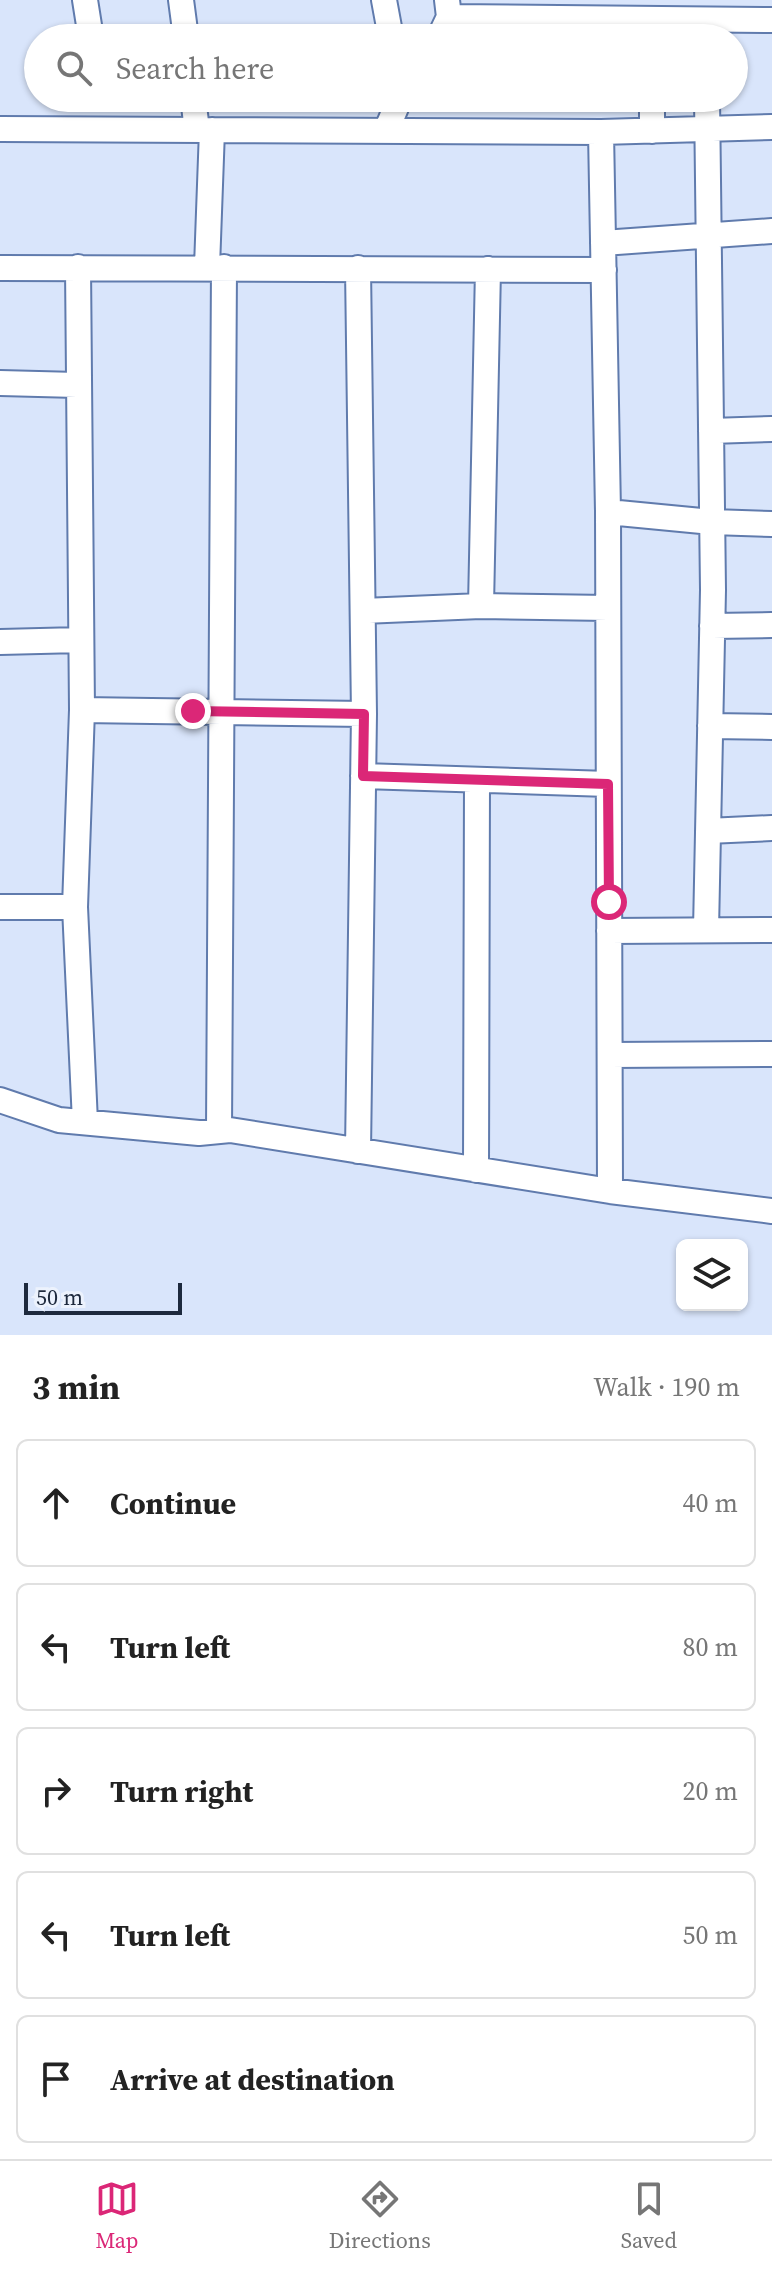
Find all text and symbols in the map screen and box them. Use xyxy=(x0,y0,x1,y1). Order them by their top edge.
search box xyxy=(24,24,748,112)
icon: search xyxy=(52,46,96,90)
text: Search here xyxy=(116,48,274,89)
route end xyxy=(175,693,211,729)
route start xyxy=(591,884,627,920)
map controls xyxy=(676,1239,748,1311)
button: layers xyxy=(676,1239,748,1311)
scale bar xyxy=(24,1279,182,1315)
text: 50 m xyxy=(36,1282,83,1312)
text: 3 min xyxy=(32,1364,120,1410)
text: Walk · 190 m xyxy=(593,1369,740,1405)
icon: ahead xyxy=(34,1481,78,1525)
text: Continue xyxy=(110,1483,236,1524)
text: 40 m xyxy=(683,1485,738,1521)
icon: left xyxy=(34,1625,78,1669)
text: Turn left xyxy=(110,1627,230,1668)
text: 80 m xyxy=(683,1629,738,1665)
icon: right xyxy=(34,1769,78,1813)
text: Turn right xyxy=(110,1771,253,1812)
text: 20 m xyxy=(683,1773,738,1809)
icon: left xyxy=(34,1913,78,1957)
text: Turn left xyxy=(110,1915,230,1956)
text: 50 m xyxy=(683,1917,738,1953)
icon: arrive xyxy=(34,2057,78,2101)
text: Arrive at destination xyxy=(110,2059,395,2100)
tab: Map xyxy=(95,2177,139,2255)
tab: Directions xyxy=(329,2177,431,2255)
tab: Saved xyxy=(621,2177,677,2255)

